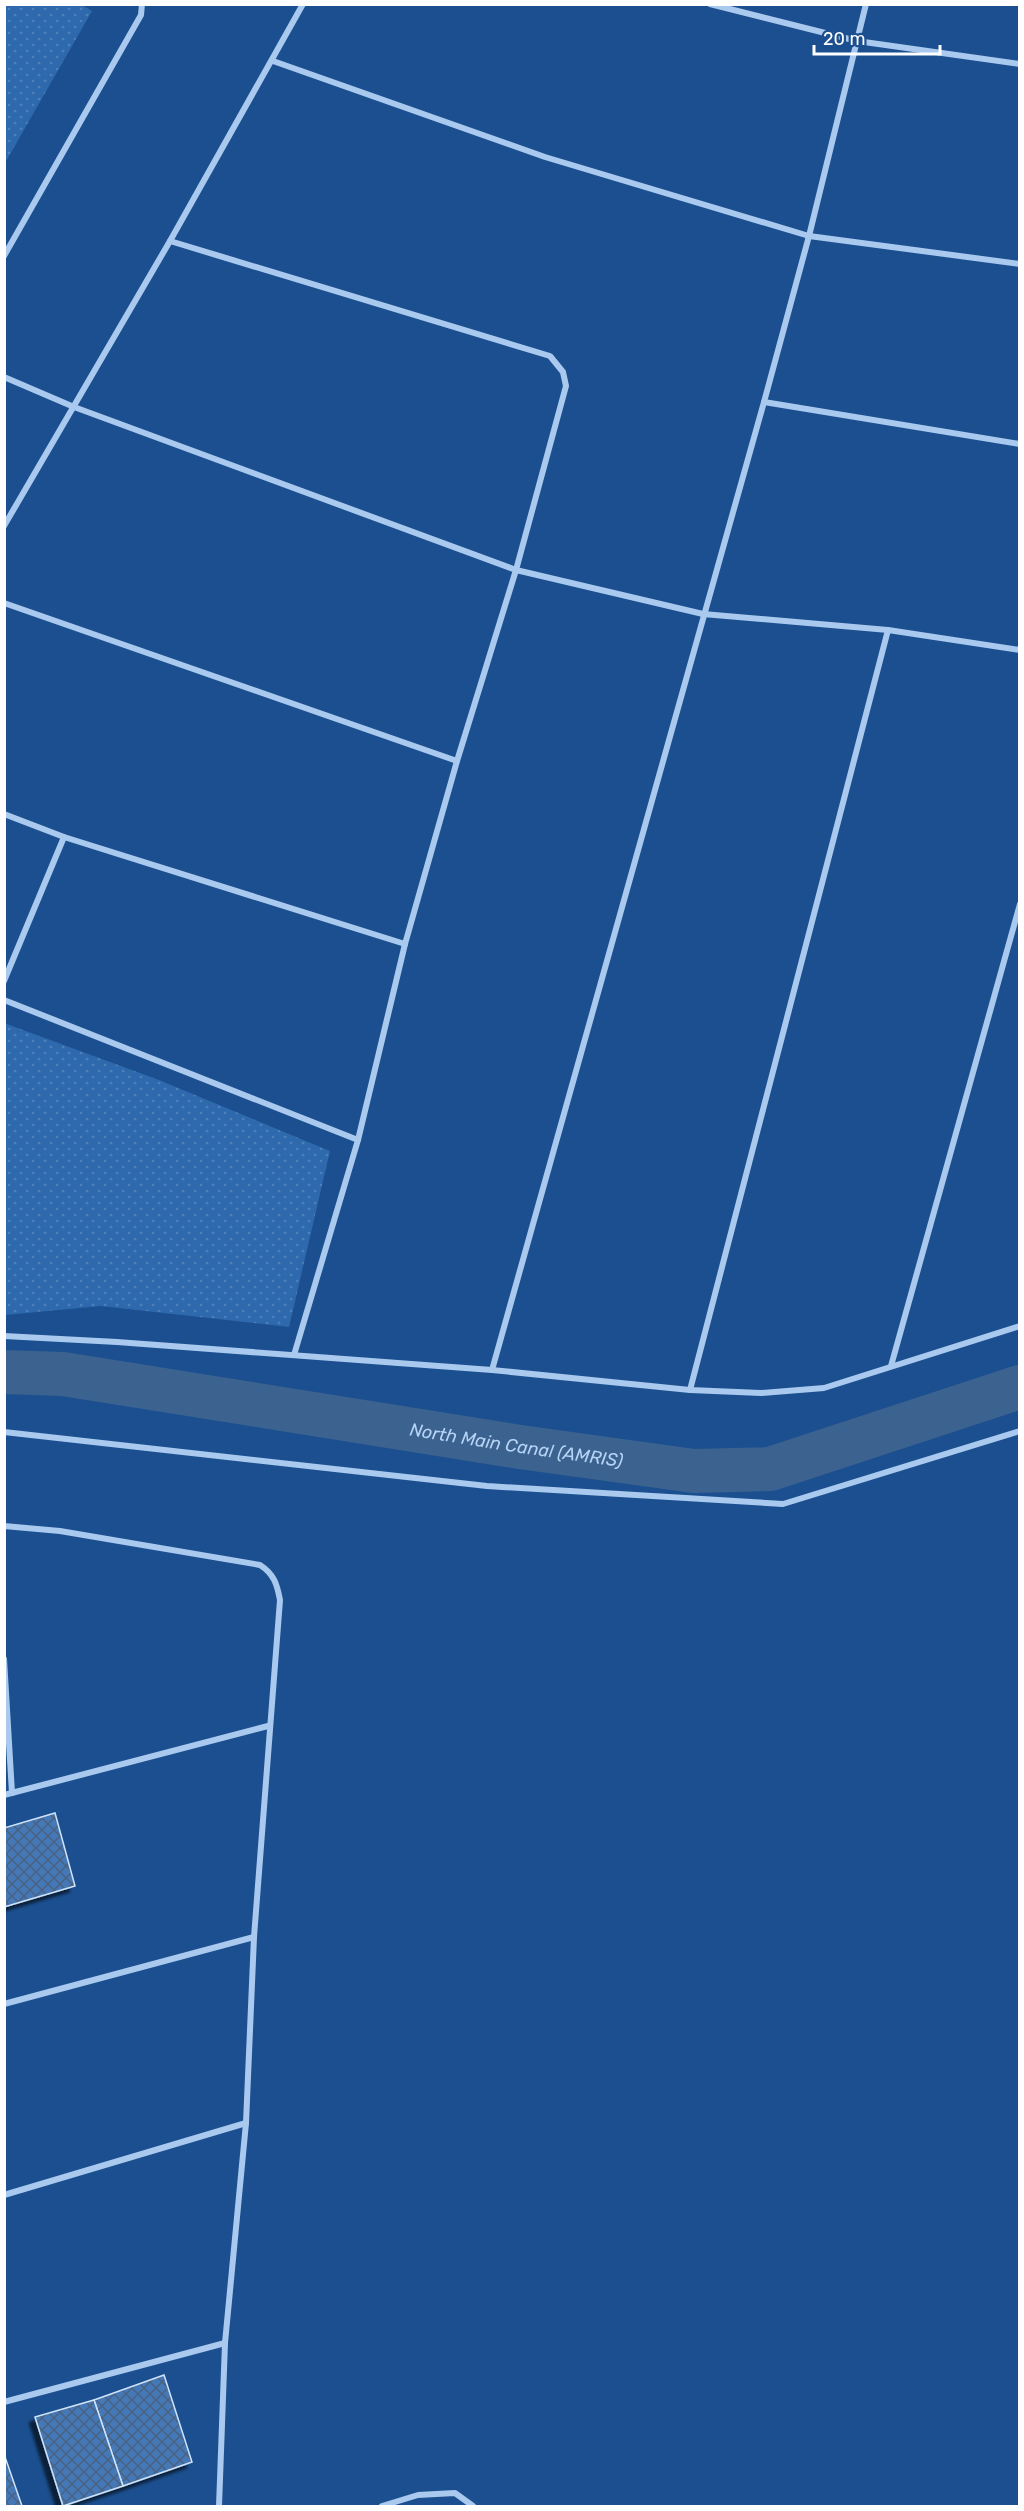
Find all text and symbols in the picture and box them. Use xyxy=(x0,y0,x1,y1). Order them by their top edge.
scale bar xyxy=(814,18,940,56)
text: 20 m xyxy=(823,28,865,50)
water label: North Main Canal (AMRIS) xyxy=(408,1419,624,1472)

